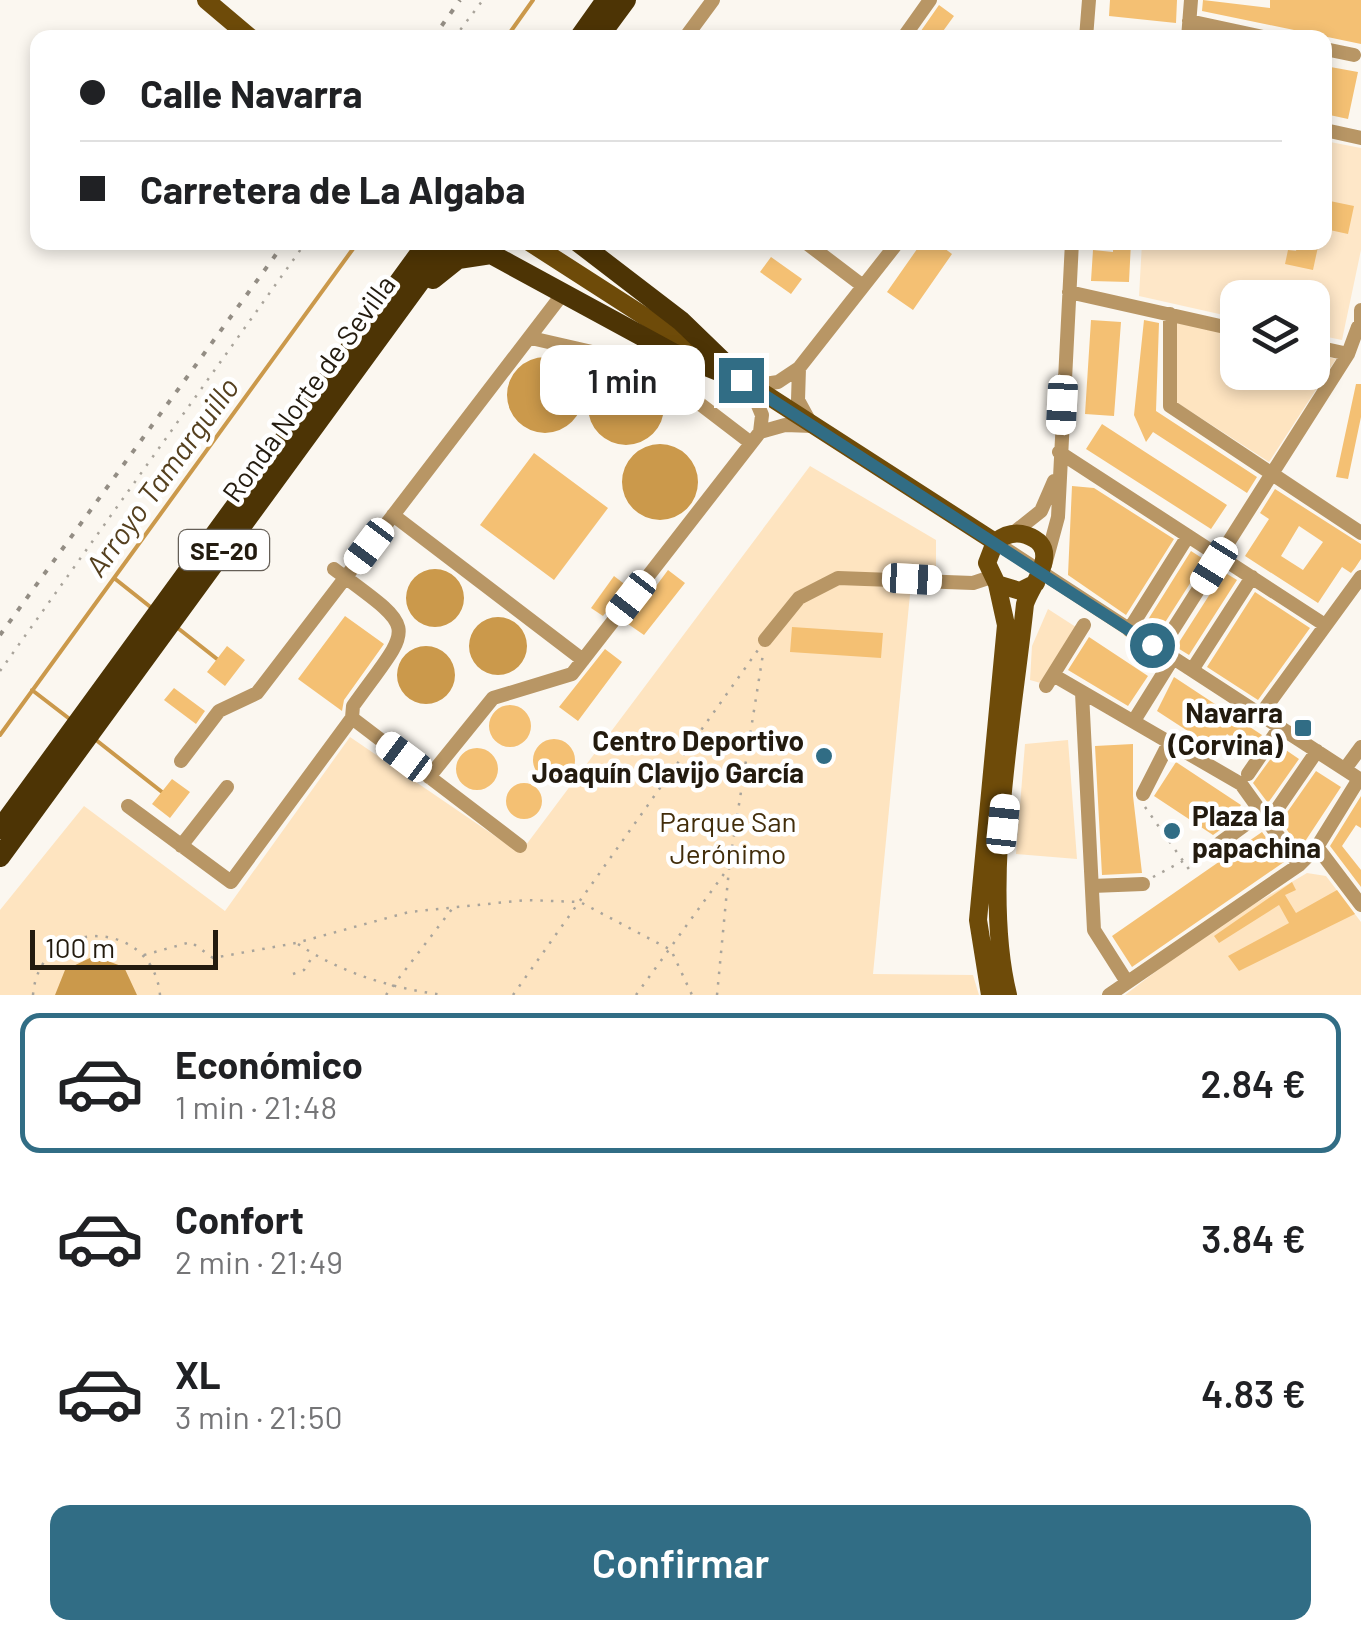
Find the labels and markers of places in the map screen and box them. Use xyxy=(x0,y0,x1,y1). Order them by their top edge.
place label: Navarra (Corvina) xyxy=(1167,695,1283,761)
marker: Navarra (Corvina) xyxy=(1292,717,1314,739)
place label: Centro Deportivo Joaquín Clavijo García xyxy=(532,723,804,789)
marker: Centro Deportivo Joaquín Clavijo García xyxy=(813,745,835,767)
place label: Plaza la papachina xyxy=(1192,798,1321,864)
marker: Plaza la papachina xyxy=(1161,820,1183,842)

